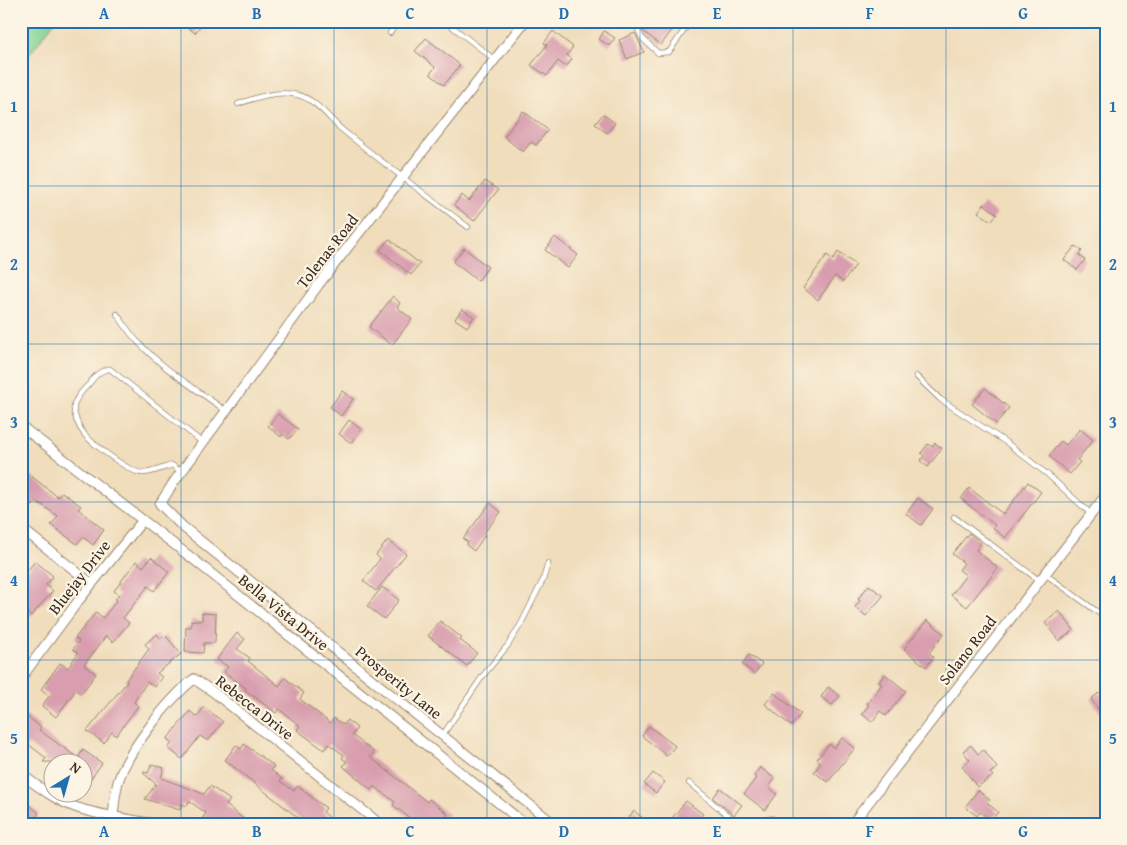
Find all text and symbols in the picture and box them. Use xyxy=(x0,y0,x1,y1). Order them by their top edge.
text: A xyxy=(99,1,110,25)
text: B xyxy=(252,1,262,25)
text: C xyxy=(405,1,415,25)
text: D xyxy=(559,1,569,25)
text: E xyxy=(713,1,722,25)
text: F xyxy=(866,1,874,25)
text: G xyxy=(1018,1,1028,25)
text: 1 xyxy=(10,94,18,118)
text: 1 xyxy=(1109,94,1117,118)
street label: Tolenas Road xyxy=(290,208,364,293)
text: 2 xyxy=(10,252,18,276)
text: 2 xyxy=(1109,252,1117,276)
text: 3 xyxy=(10,410,18,434)
text: 3 xyxy=(1109,410,1117,434)
street label: Bluejay Drive xyxy=(42,535,116,619)
text: 4 xyxy=(10,568,18,592)
street label: Bella Vista Drive xyxy=(233,568,335,656)
text: 4 xyxy=(1109,568,1117,592)
street label: Solano Road xyxy=(932,610,1002,690)
street label: Prosperity Lane xyxy=(350,639,448,725)
street label: Rebecca Drive xyxy=(211,669,299,745)
text: 5 xyxy=(10,726,18,750)
text: 5 xyxy=(1109,726,1117,750)
north arrow xyxy=(42,752,92,802)
text: N xyxy=(66,757,86,779)
text: A xyxy=(99,819,110,843)
text: B xyxy=(252,819,262,843)
text: C xyxy=(405,819,415,843)
text: D xyxy=(559,819,569,843)
text: E xyxy=(713,819,722,843)
text: F xyxy=(866,819,874,843)
text: G xyxy=(1018,819,1028,843)

